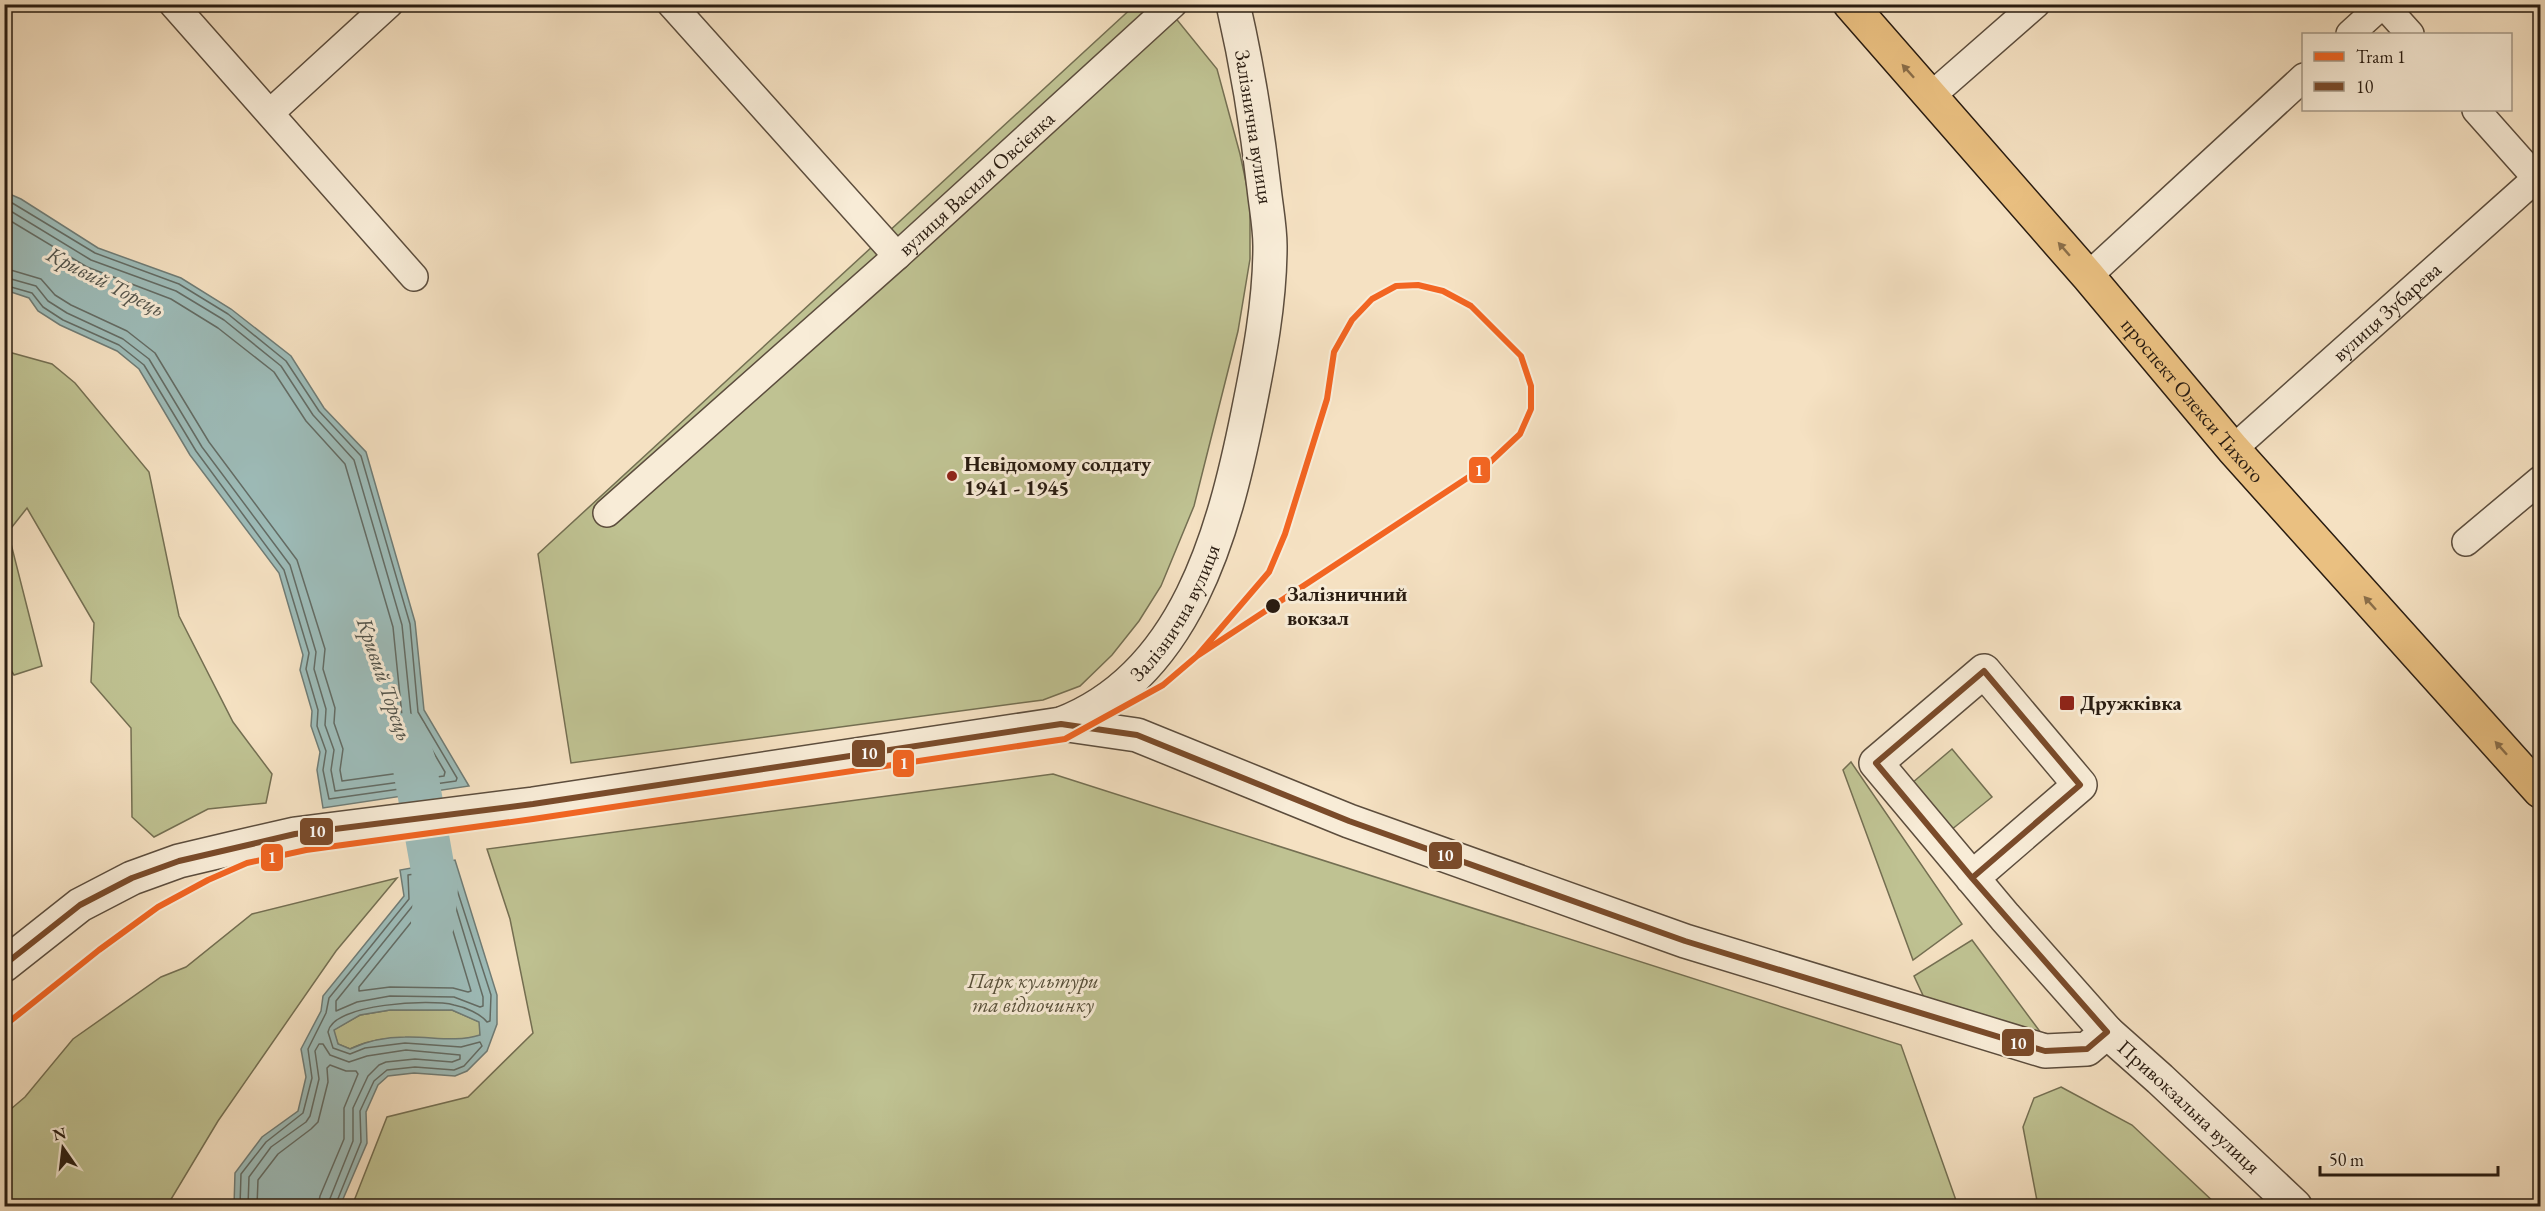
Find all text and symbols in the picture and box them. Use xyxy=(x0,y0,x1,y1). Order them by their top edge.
legend xyxy=(2302,33,2512,111)
text: Tram 1 xyxy=(2356,45,2406,68)
street label: Залізнична вулиця xyxy=(1229,48,1280,206)
one-way arrow xyxy=(1901,63,1915,78)
text: 10 xyxy=(2356,75,2374,98)
street label: вулиця Василя Овсієнка xyxy=(892,104,1060,261)
water label: Кривий Торець xyxy=(41,239,170,324)
one-way arrow xyxy=(2058,242,2071,257)
street label: вулиця Зубарева xyxy=(2326,255,2447,367)
street label: проспект Олекси Тихого xyxy=(2115,312,2271,488)
place label: Невідомому солдату 1941 - 1945 xyxy=(964,450,1152,501)
line badge: 1 xyxy=(1468,456,1491,484)
text: 1 xyxy=(1475,460,1483,481)
marker: Невідомому солдату 1941 - 1945 xyxy=(945,469,959,483)
street label: Залізнична вулиця xyxy=(1124,540,1226,687)
place label: Залізничний вокзал xyxy=(1287,580,1407,631)
one-way arrow xyxy=(2363,596,2377,611)
marker: Залізничний вокзал xyxy=(1264,597,1282,615)
water label: Кривий Торець xyxy=(350,613,419,745)
place label: Дружківка xyxy=(2080,689,2182,716)
marker: Дружківка xyxy=(2058,694,2076,712)
line badge: 10 xyxy=(851,739,886,768)
one-way arrow xyxy=(2495,741,2508,756)
text: 10 xyxy=(861,743,878,764)
line badge: 1 xyxy=(892,749,915,778)
text: 1 xyxy=(900,753,908,774)
line badge: 10 xyxy=(299,817,334,846)
text: 10 xyxy=(309,821,326,842)
line badge: 10 xyxy=(1428,841,1463,870)
line badge: 1 xyxy=(260,843,284,872)
text: 10 xyxy=(1437,845,1454,866)
text: 1 xyxy=(268,847,276,868)
park label: Парк культури та відпочинку xyxy=(966,967,1099,1018)
line badge: 10 xyxy=(2001,1028,2035,1057)
text: 10 xyxy=(2010,1033,2027,1054)
street label: Привокзальна вулиця xyxy=(2112,1034,2266,1180)
north arrow xyxy=(33,1118,93,1178)
text: N xyxy=(51,1122,68,1146)
scale bar xyxy=(2320,1139,2498,1177)
text: 50 m xyxy=(2329,1148,2364,1171)

